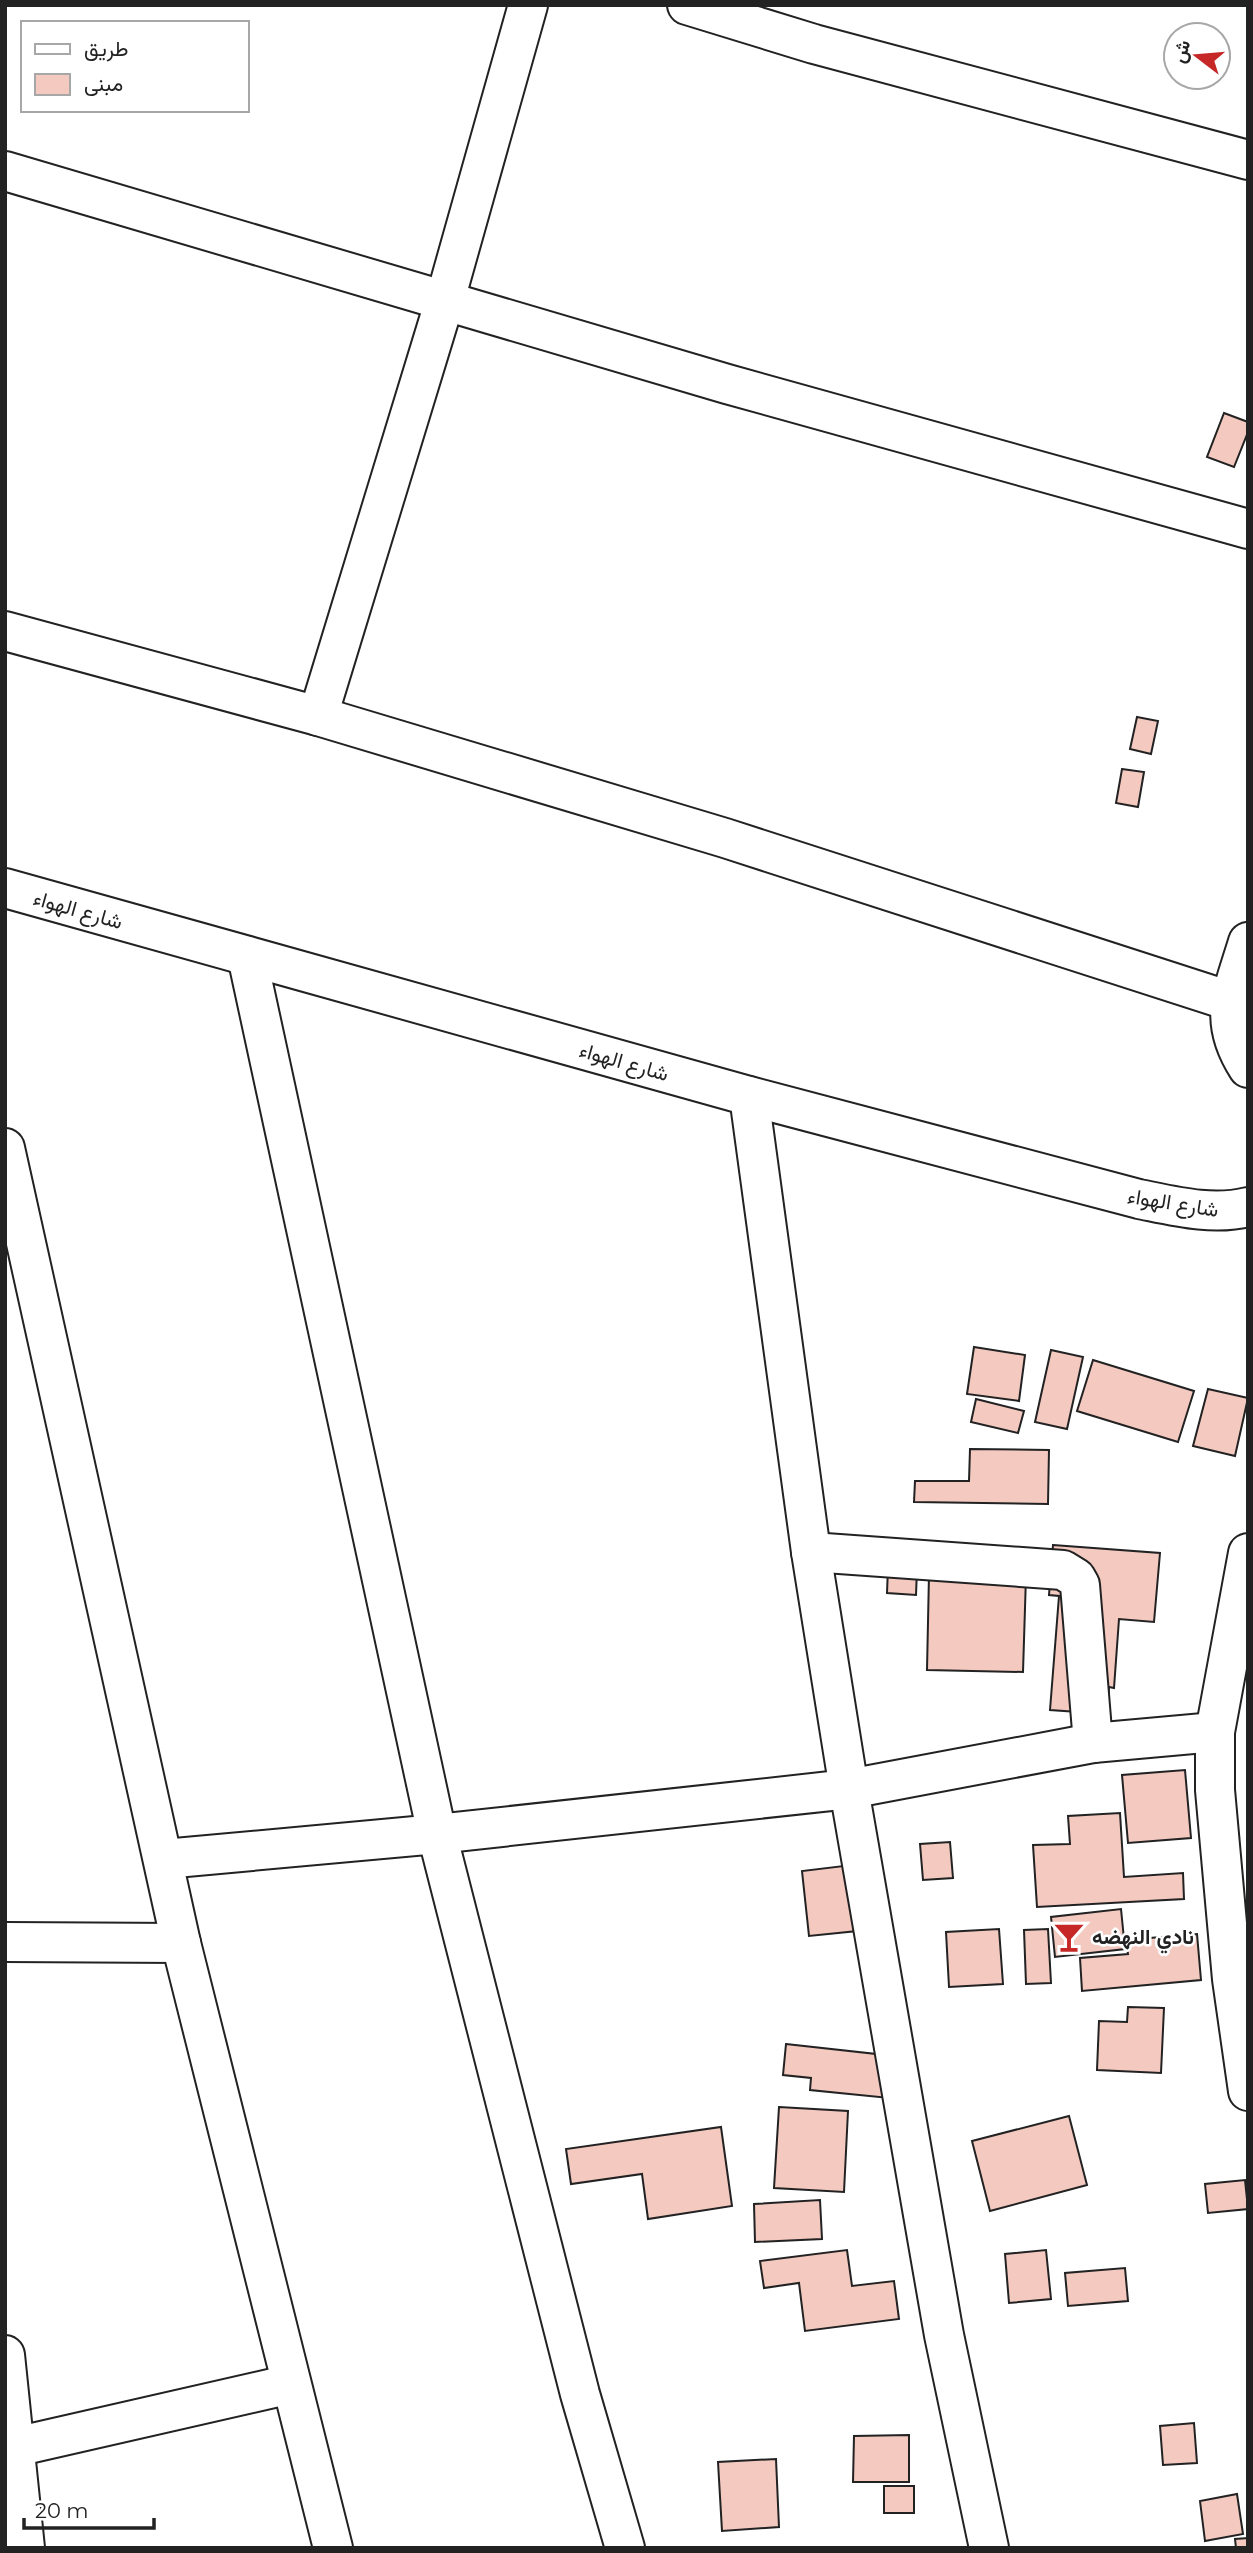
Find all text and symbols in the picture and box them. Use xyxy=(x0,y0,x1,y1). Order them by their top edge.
legend xyxy=(21,21,248,112)
north arrow xyxy=(1162,21,1232,91)
text: طريق xyxy=(84,36,129,62)
text: ش xyxy=(1167,37,1195,66)
text: مبنى xyxy=(84,71,123,96)
street label: شارع الهواء xyxy=(30,885,126,936)
street label: شارع الهواء xyxy=(576,1037,672,1088)
street label: شارع الهواء xyxy=(1125,1183,1220,1224)
bar icon: نادي النهضه xyxy=(1052,1920,1086,1954)
place label: نادي النهضه xyxy=(1092,1924,1194,1954)
scale bar xyxy=(24,2486,154,2530)
text: 20 m xyxy=(35,2498,89,2523)

